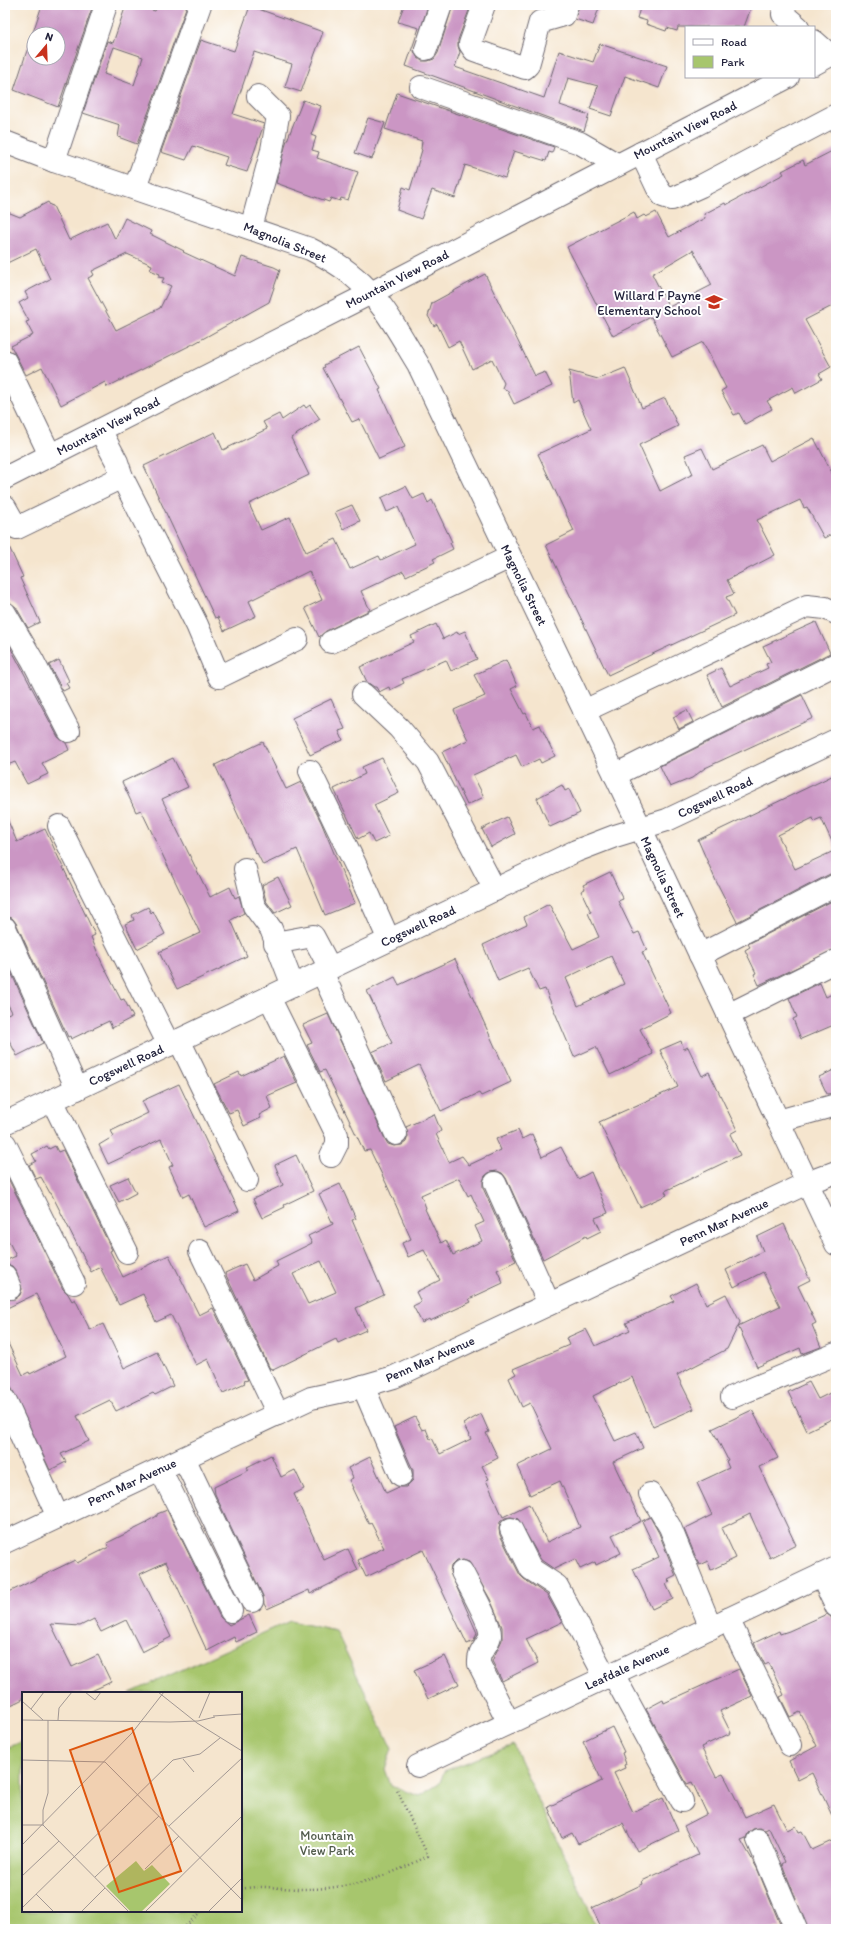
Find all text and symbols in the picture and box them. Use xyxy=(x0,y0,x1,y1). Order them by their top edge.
north arrow xyxy=(26,26,66,66)
legend xyxy=(685,26,815,78)
text: N xyxy=(43,30,55,44)
text: Road xyxy=(721,35,747,49)
text: Park xyxy=(721,55,745,69)
street label: Mountain View Road xyxy=(631,98,739,162)
street label: Magnolia Street xyxy=(241,219,329,266)
street label: Mountain View Road xyxy=(343,247,451,311)
place label: Willard F Payne Elementary School xyxy=(597,288,701,318)
school or university icon: Willard F Payne Elementary School xyxy=(704,292,724,312)
street label: Mountain View Road xyxy=(54,394,162,458)
street label: Magnolia Street xyxy=(498,542,550,628)
street label: Cogswell Road xyxy=(675,773,755,821)
street label: Magnolia Street xyxy=(638,834,689,920)
street label: Cogswell Road xyxy=(378,902,458,950)
street label: Cogswell Road xyxy=(86,1041,166,1089)
street label: Penn Mar Avenue xyxy=(677,1195,771,1249)
street label: Penn Mar Avenue xyxy=(383,1333,477,1385)
street label: Penn Mar Avenue xyxy=(85,1455,179,1509)
street label: Leafdale Avenue xyxy=(582,1641,672,1693)
inset map xyxy=(22,1692,242,1912)
park label: Mountain View Park xyxy=(300,1828,355,1858)

